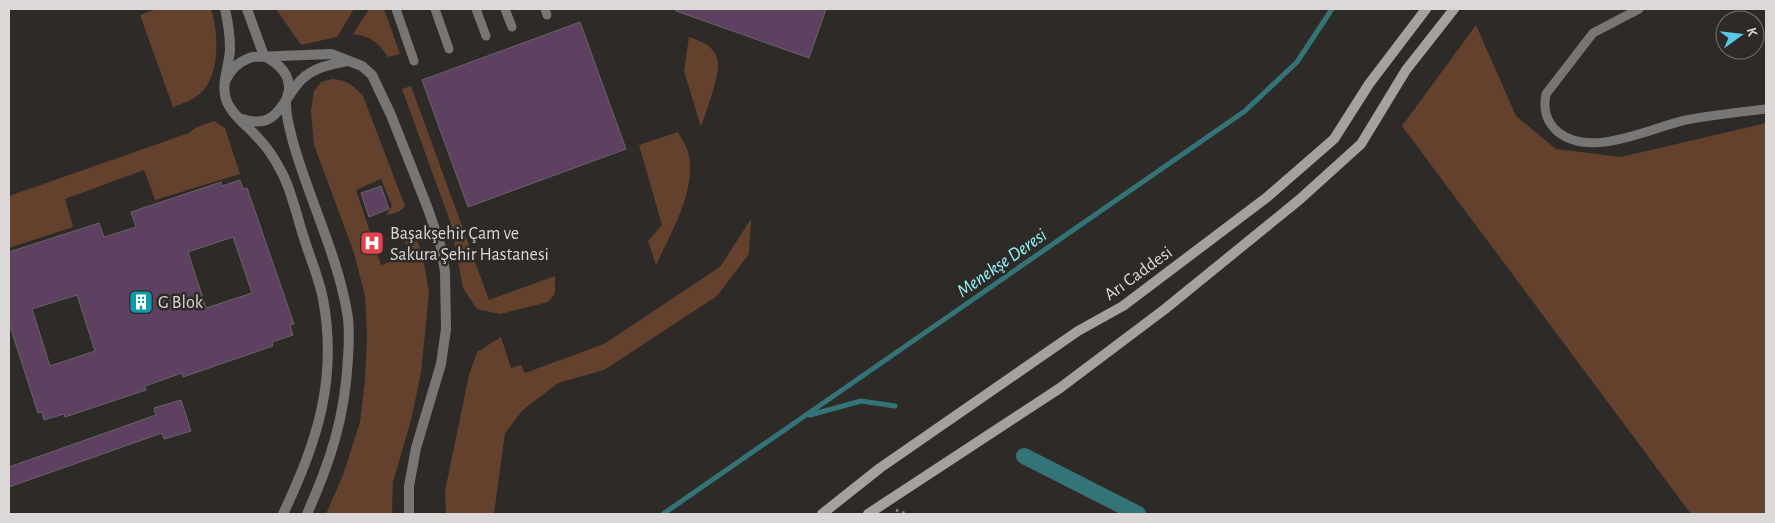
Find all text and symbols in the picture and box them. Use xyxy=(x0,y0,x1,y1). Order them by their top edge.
north arrow xyxy=(1715,10,1765,60)
text: K xyxy=(1744,26,1760,38)
place label: Başakşehir Çam ve Sakura Şehir Hastanesi xyxy=(390,225,549,264)
water label: Menekşe Deresi xyxy=(954,226,1050,301)
hospital icon: Başakşehir Çam ve Sakura Şehir Hastanesi xyxy=(359,230,385,256)
street label: Arı Caddesi xyxy=(1101,243,1176,304)
building icon: G Blok xyxy=(128,289,154,315)
place label: G Blok xyxy=(158,294,204,312)

